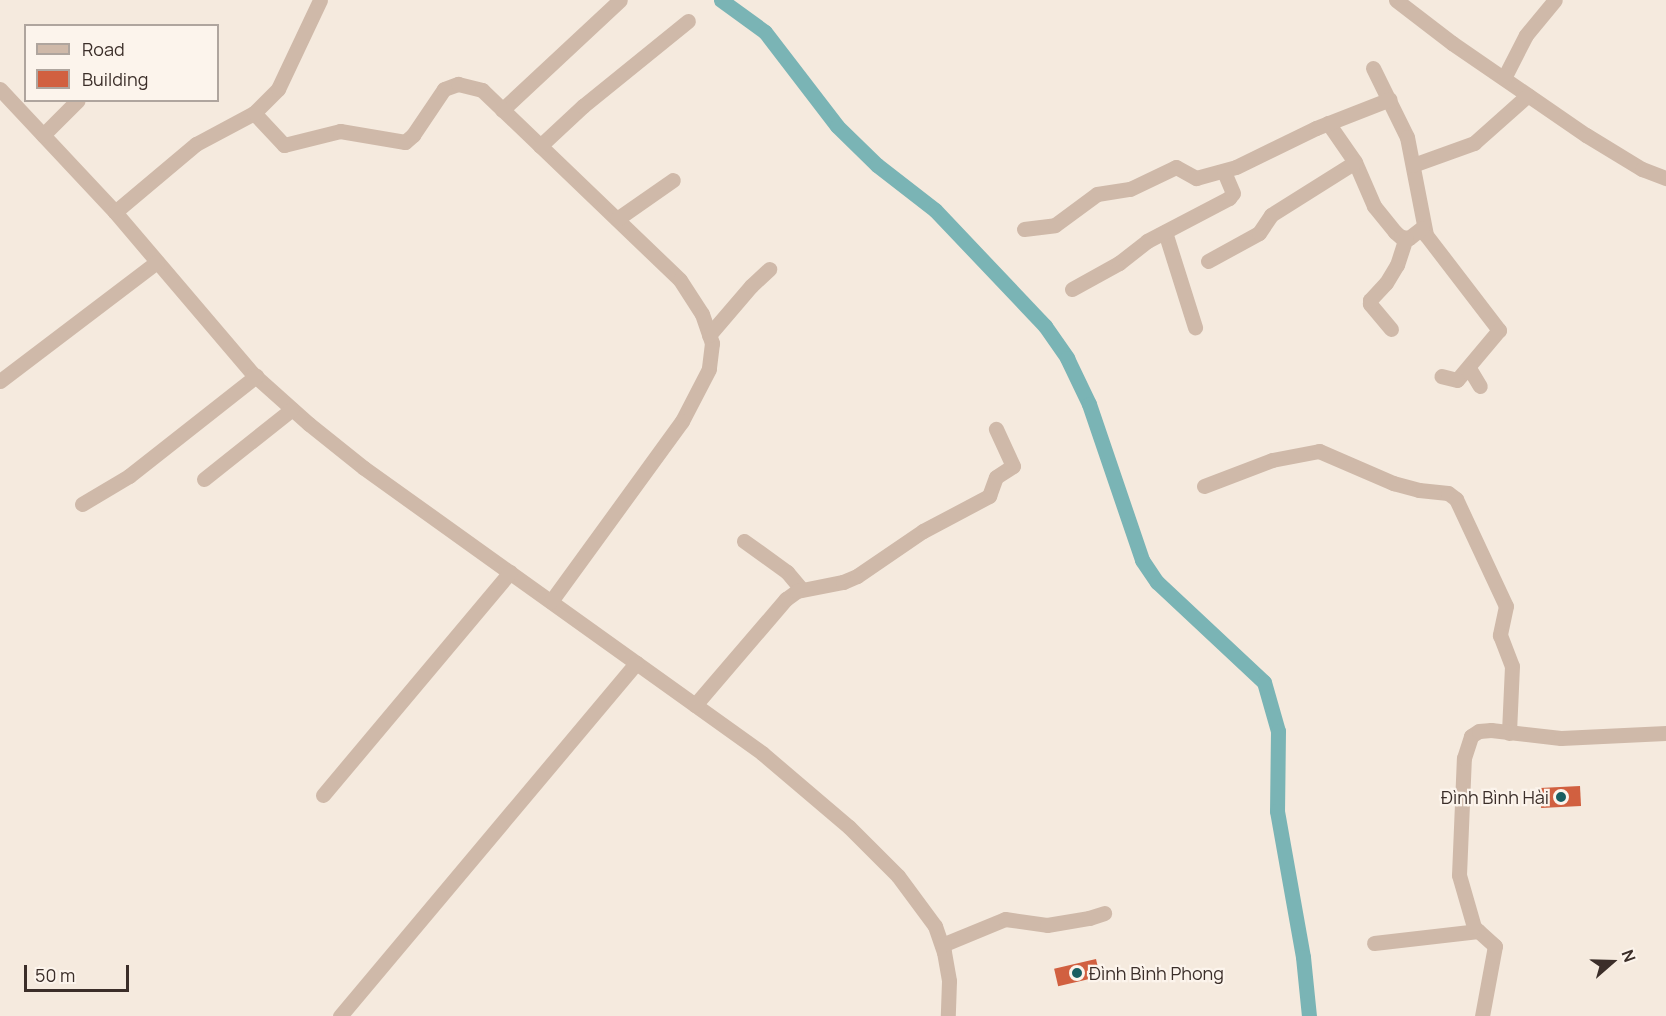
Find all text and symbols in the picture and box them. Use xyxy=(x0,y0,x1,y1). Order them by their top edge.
legend xyxy=(24,24,219,102)
text: Road xyxy=(82,37,125,61)
text: Building xyxy=(82,67,148,91)
place label: Đình Bình Hài xyxy=(1441,786,1549,808)
marker: Đình Bình Hài xyxy=(1554,790,1568,804)
north arrow xyxy=(1582,932,1642,992)
text: N xyxy=(1617,947,1641,965)
scale bar xyxy=(27,953,132,991)
place label: Đình Bình Phong xyxy=(1089,962,1224,984)
text: 50 m xyxy=(35,963,75,987)
marker: Đình Bình Phong xyxy=(1070,966,1084,980)

